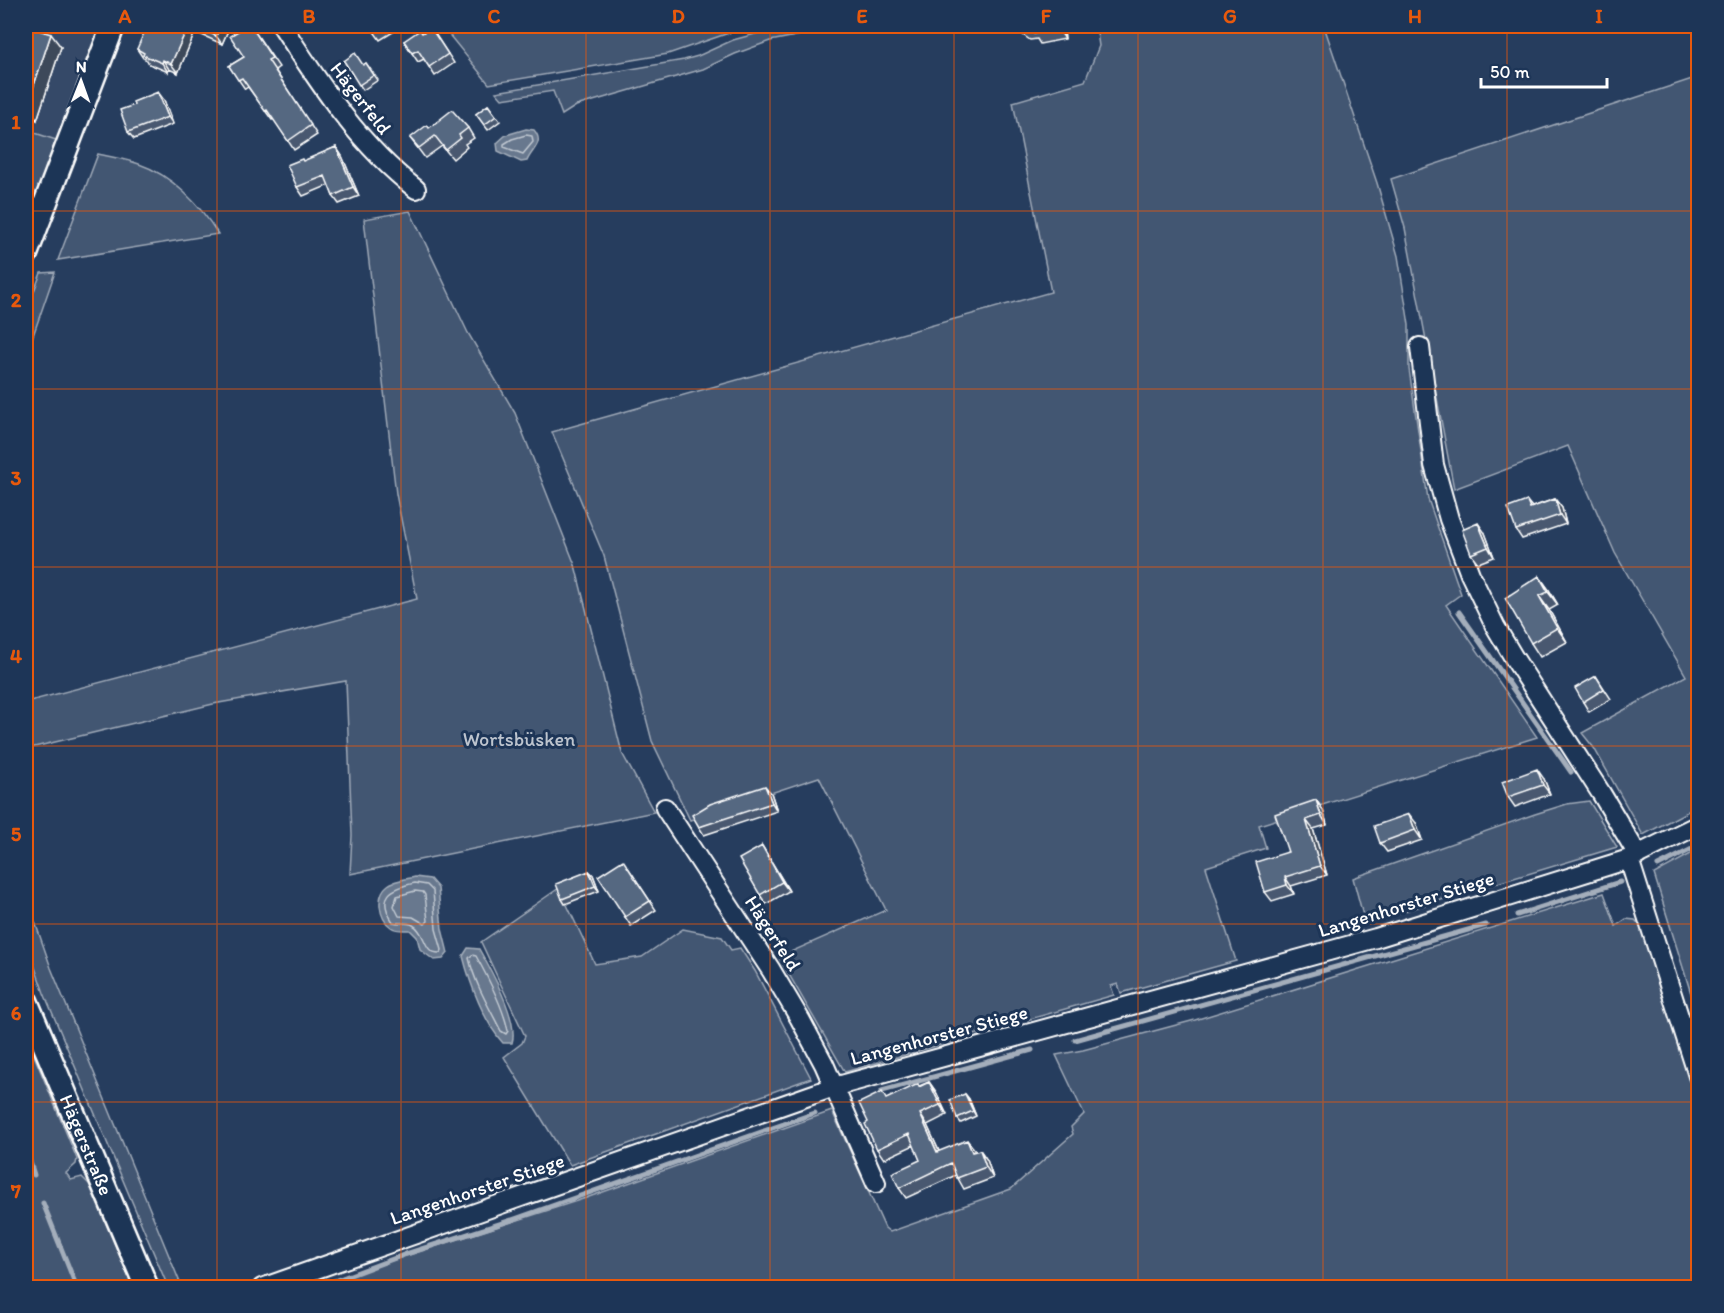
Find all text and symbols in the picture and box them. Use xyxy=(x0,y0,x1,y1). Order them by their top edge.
text: A xyxy=(118,4,132,28)
text: B xyxy=(303,4,316,28)
text: C xyxy=(488,4,501,28)
text: D xyxy=(671,4,685,28)
text: E xyxy=(856,4,868,28)
text: F xyxy=(1041,4,1052,28)
text: G xyxy=(1223,4,1237,28)
text: H xyxy=(1408,4,1422,28)
text: I xyxy=(1595,4,1603,28)
north arrow xyxy=(51,51,111,111)
scale bar xyxy=(1481,51,1607,89)
text: N xyxy=(76,57,87,76)
street label: Hägerfeld xyxy=(325,57,397,139)
text: 50 m xyxy=(1490,61,1530,83)
text: 1 xyxy=(11,110,21,134)
text: 2 xyxy=(11,288,22,312)
text: 3 xyxy=(11,466,22,490)
text: 4 xyxy=(10,644,22,668)
park label: Wortsbüsken xyxy=(463,727,575,751)
text: 5 xyxy=(11,822,22,846)
street label: Langenhorster Stiege xyxy=(1315,866,1497,942)
street label: Hägerfeld xyxy=(740,891,806,975)
street label: Langenhorster Stiege xyxy=(848,1000,1030,1070)
text: 6 xyxy=(11,1001,22,1025)
street label: Hägerstraße xyxy=(55,1091,119,1199)
street label: Langenhorster Stiege xyxy=(387,1148,567,1230)
text: 7 xyxy=(10,1179,21,1203)

